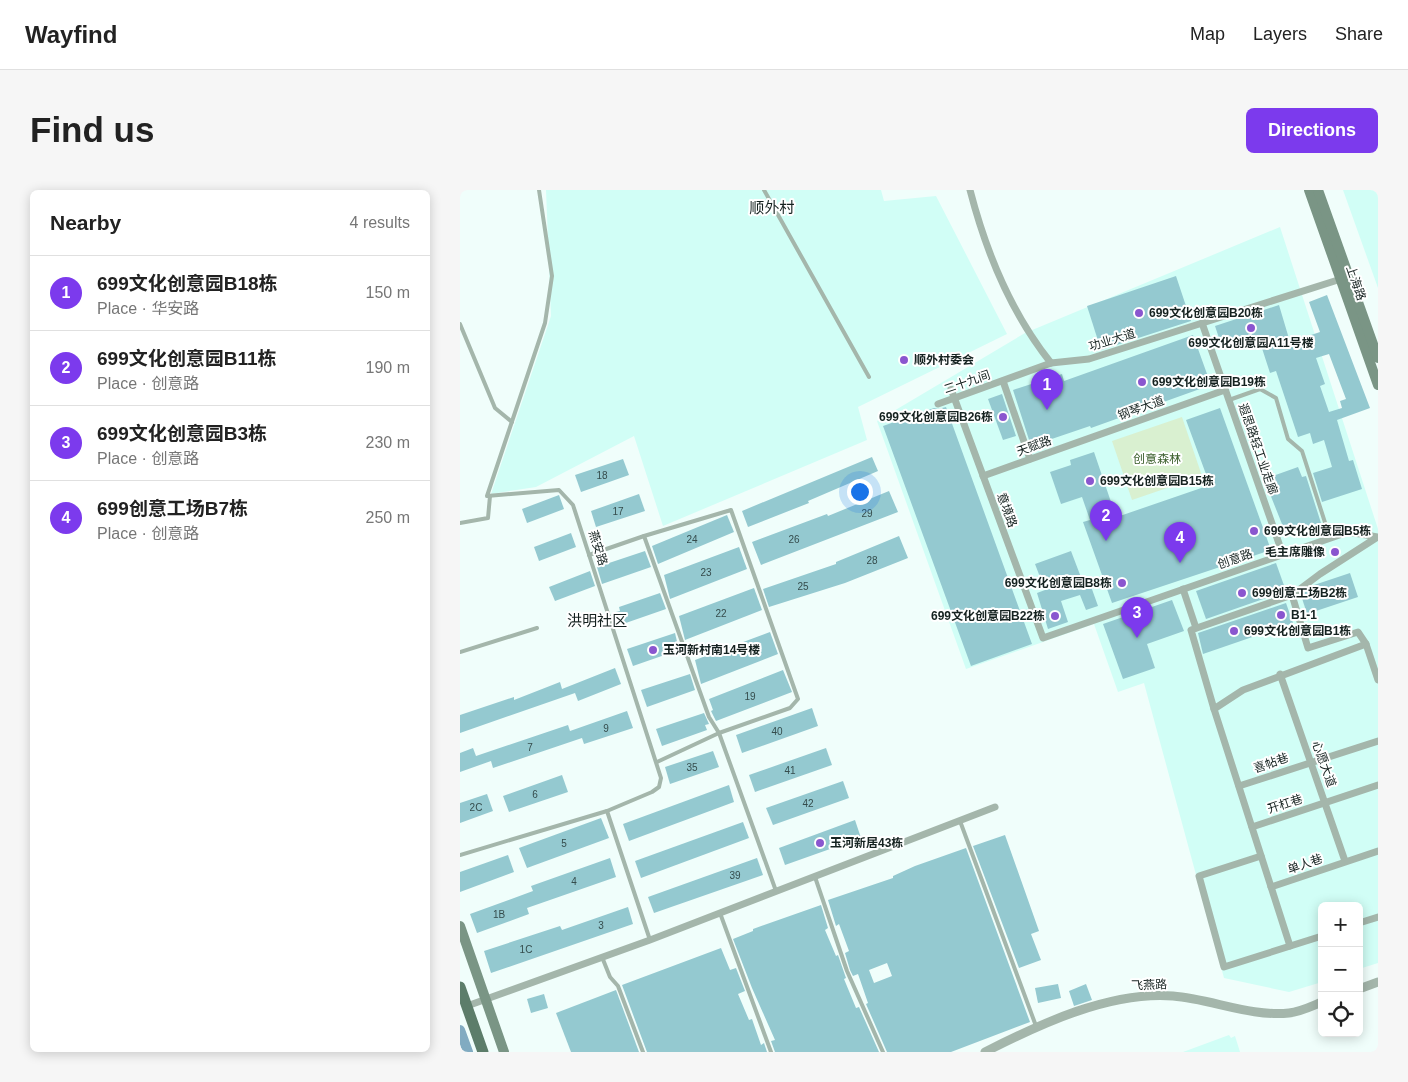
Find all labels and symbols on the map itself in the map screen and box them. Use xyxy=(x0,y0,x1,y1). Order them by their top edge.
district label: 顺外村 xyxy=(749,199,795,216)
street label: 上海路 xyxy=(1344,264,1368,302)
place label: 699文化创意园B20栋 xyxy=(1149,306,1263,320)
marker: 699文化创意园B20栋 xyxy=(1133,307,1145,319)
marker: 699文化创意园A11号楼 xyxy=(1245,322,1257,334)
street label: 功业大道 xyxy=(1087,326,1137,354)
place label: 699文化创意园A11号楼 xyxy=(1188,336,1314,350)
place label: 顺外村委会 xyxy=(914,353,974,367)
marker: 顺外村委会 xyxy=(898,354,910,366)
street label: 二十九间 xyxy=(942,368,992,396)
pin: 1 xyxy=(1031,369,1063,410)
place label: 699文化创意园B19栋 xyxy=(1152,375,1266,389)
marker: 699文化创意园B19栋 xyxy=(1136,376,1148,388)
street label: 钢琴大道 xyxy=(1116,393,1166,423)
street label: 遐思路轻工业走廊 xyxy=(1236,401,1280,497)
place label: 699文化创意园B26栋 xyxy=(879,410,993,424)
marker: 699文化创意园B26栋 xyxy=(997,411,1009,423)
street label: 天赋路 xyxy=(1015,433,1053,459)
park label: 创意森林 xyxy=(1133,452,1181,466)
house number: 18 xyxy=(596,470,608,481)
place label: 699文化创意园B15栋 xyxy=(1100,474,1214,488)
marker: 699文化创意园B15栋 xyxy=(1084,475,1096,487)
your location xyxy=(847,479,873,505)
street label: 意境路 xyxy=(994,491,1020,529)
pin: 2 xyxy=(1090,500,1122,541)
house number: 17 xyxy=(612,506,624,517)
house number: 29 xyxy=(861,508,873,519)
pin: 4 xyxy=(1164,522,1196,563)
place label: 699文化创意园B5栋 xyxy=(1264,524,1371,538)
marker: 699文化创意园B5栋 xyxy=(1248,525,1260,537)
street label: 燕安路 xyxy=(586,529,610,567)
house number: 24 xyxy=(686,534,698,545)
house number: 26 xyxy=(788,534,800,545)
place label: 毛主席雕像 xyxy=(1265,545,1325,559)
marker: 毛主席雕像 xyxy=(1329,546,1341,558)
street label: 创意路 xyxy=(1216,547,1254,571)
house number: 28 xyxy=(866,555,878,566)
house number: 23 xyxy=(700,567,712,578)
place label: 699文化创意园B8栋 xyxy=(1005,576,1112,590)
marker: 699文化创意园B8栋 xyxy=(1116,577,1128,589)
house number: 25 xyxy=(797,581,809,592)
place label: 699创意工场B2栋 xyxy=(1252,586,1347,600)
marker: 699创意工场B2栋 xyxy=(1236,587,1248,599)
pin: 3 xyxy=(1121,597,1153,638)
house number: 22 xyxy=(715,608,727,619)
place label: B1-1 xyxy=(1291,608,1317,622)
place label: 699文化创意园B22栋 xyxy=(931,609,1045,623)
marker: B1-1 xyxy=(1275,609,1287,621)
marker: 699文化创意园B22栋 xyxy=(1049,610,1061,622)
district label: 洪明社区 xyxy=(567,612,627,629)
place label: 699文化创意园B1栋 xyxy=(1244,624,1351,638)
marker: 699文化创意园B1栋 xyxy=(1228,625,1240,637)
place label: 玉河新村南14号楼 xyxy=(663,643,760,657)
marker: 玉河新村南14号楼 xyxy=(647,644,659,656)
house number: 19 xyxy=(744,691,756,702)
house number: 9 xyxy=(603,723,609,734)
house number: 40 xyxy=(771,726,783,737)
street label: 心愿大道 xyxy=(1309,739,1339,789)
house number: 7 xyxy=(527,742,533,753)
street label: 喜帖巷 xyxy=(1252,751,1290,775)
house number: 35 xyxy=(686,762,698,773)
house number: 41 xyxy=(784,765,796,776)
house number: 6 xyxy=(532,789,538,800)
street label: 开杠巷 xyxy=(1266,792,1304,816)
house number: 42 xyxy=(802,798,814,809)
house number: 2C xyxy=(470,802,482,813)
place label: 玉河新居43栋 xyxy=(830,836,903,850)
marker: 玉河新居43栋 xyxy=(814,837,826,849)
house number: 5 xyxy=(561,838,567,849)
street label: 单人巷 xyxy=(1286,852,1324,876)
house number: 39 xyxy=(729,870,741,881)
house number: 4 xyxy=(571,876,577,887)
house number: 1B xyxy=(493,909,505,920)
house number: 3 xyxy=(598,920,604,931)
house number: 1C xyxy=(520,944,532,955)
street label: 飞燕路 xyxy=(1131,977,1167,993)

